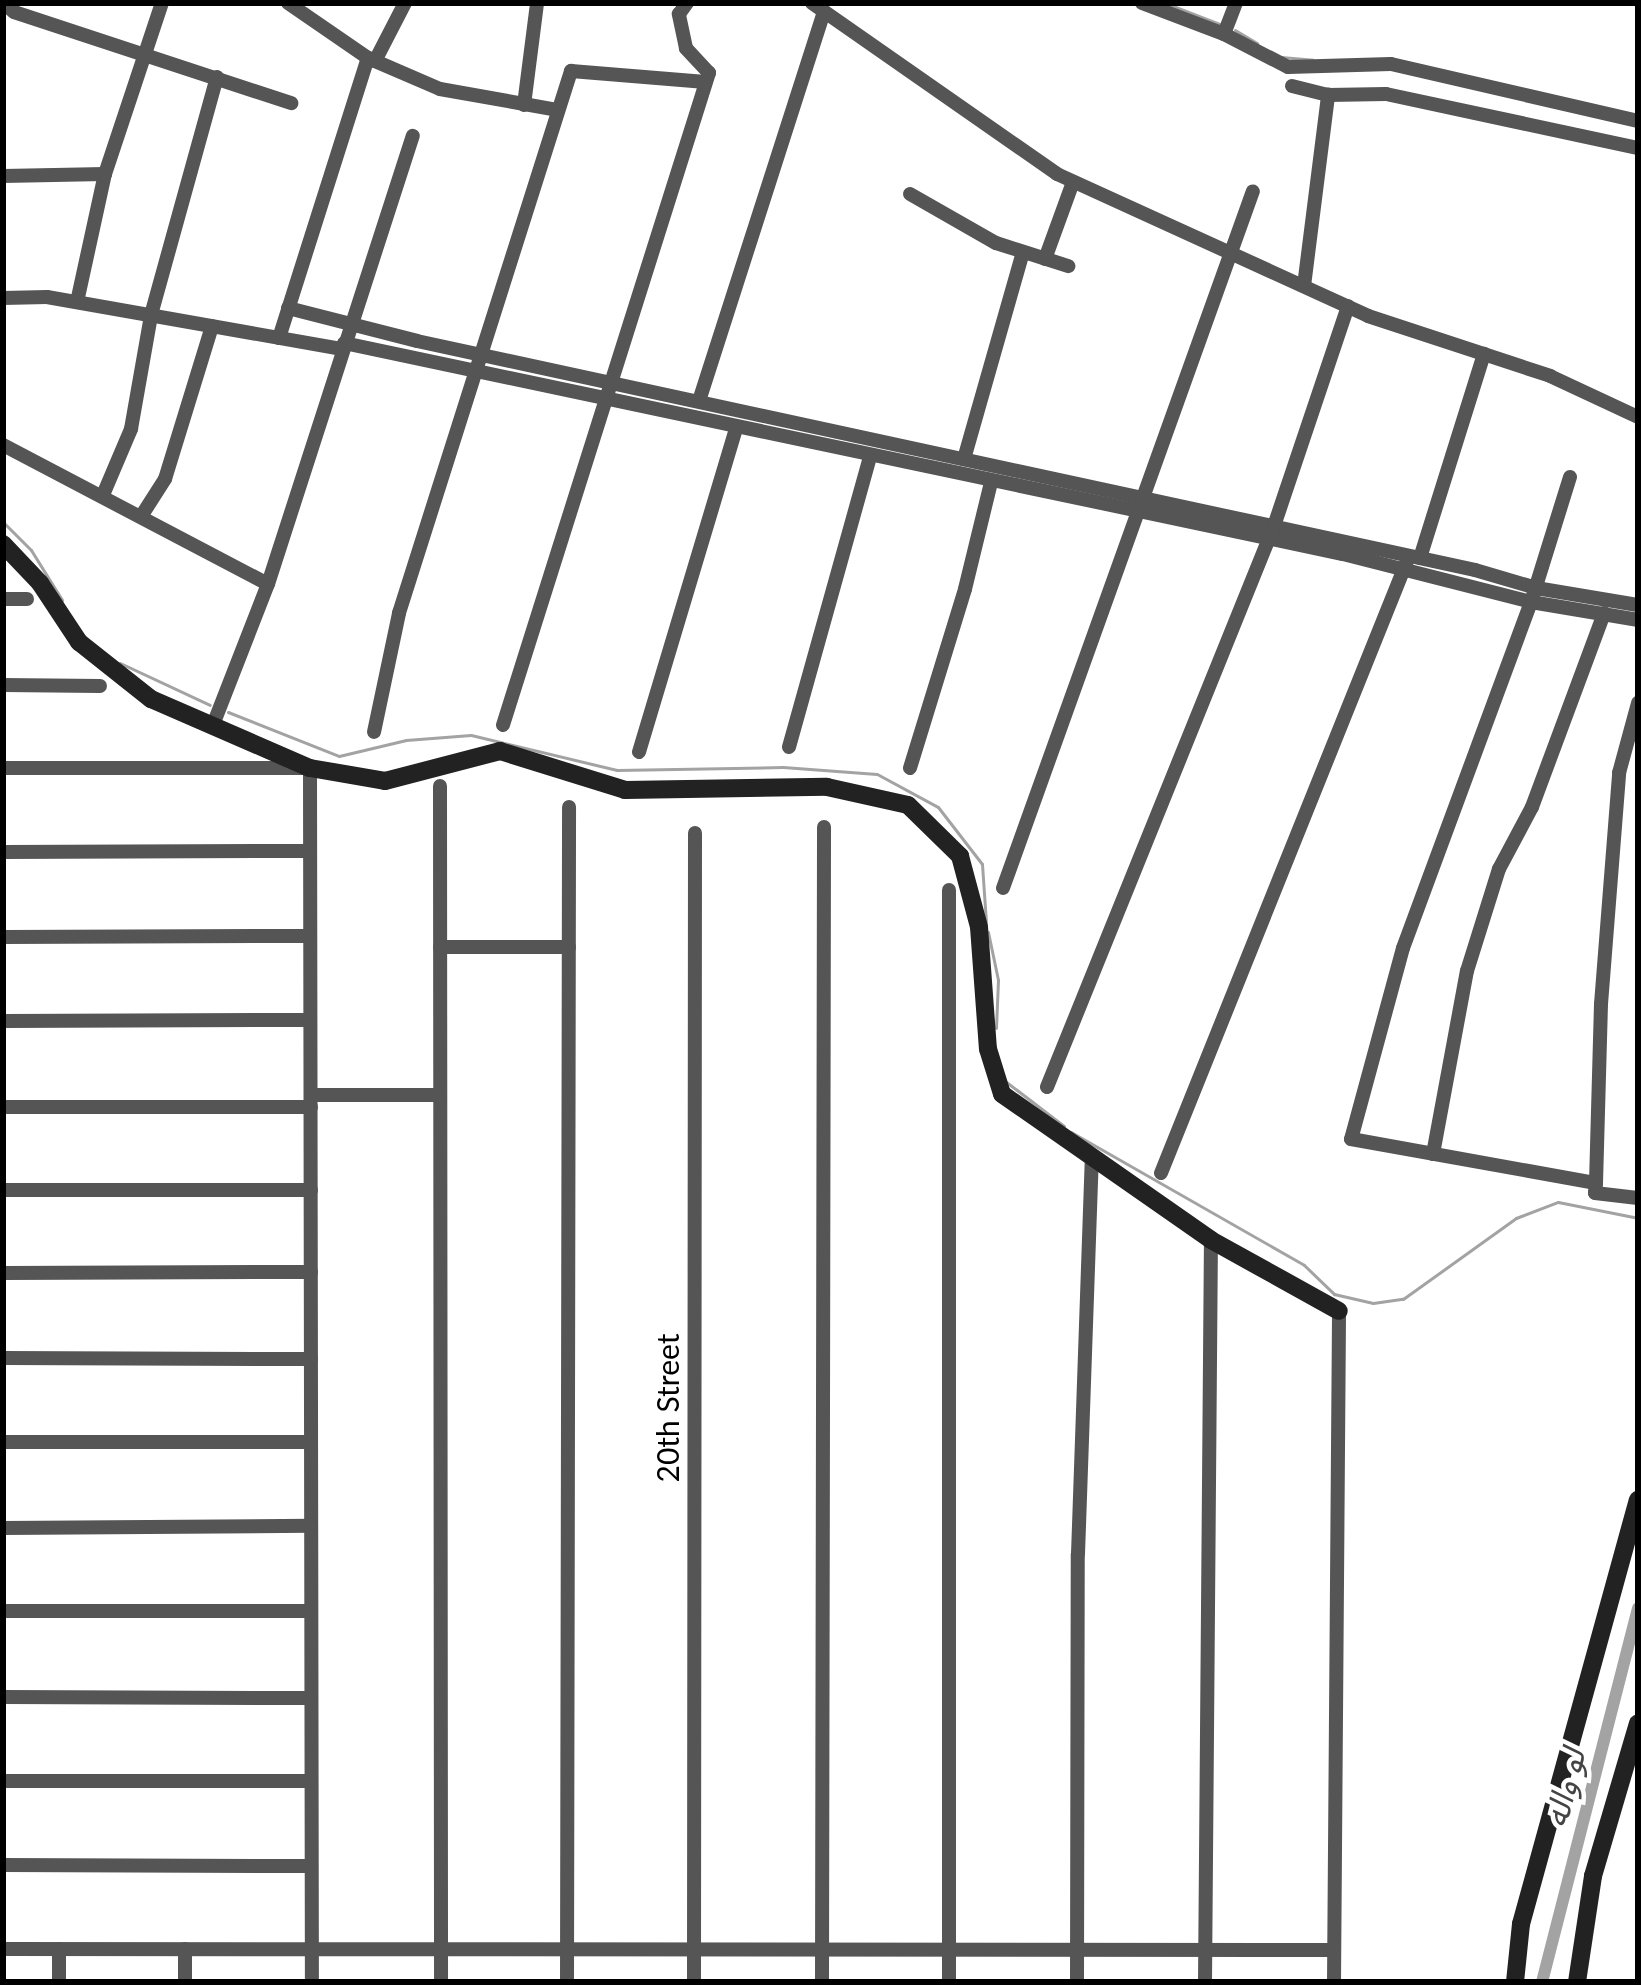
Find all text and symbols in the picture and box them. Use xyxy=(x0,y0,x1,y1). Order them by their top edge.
street label: 20th Street xyxy=(649,1334,685,1482)
water label: لو واله xyxy=(1535,1745,1593,1831)

